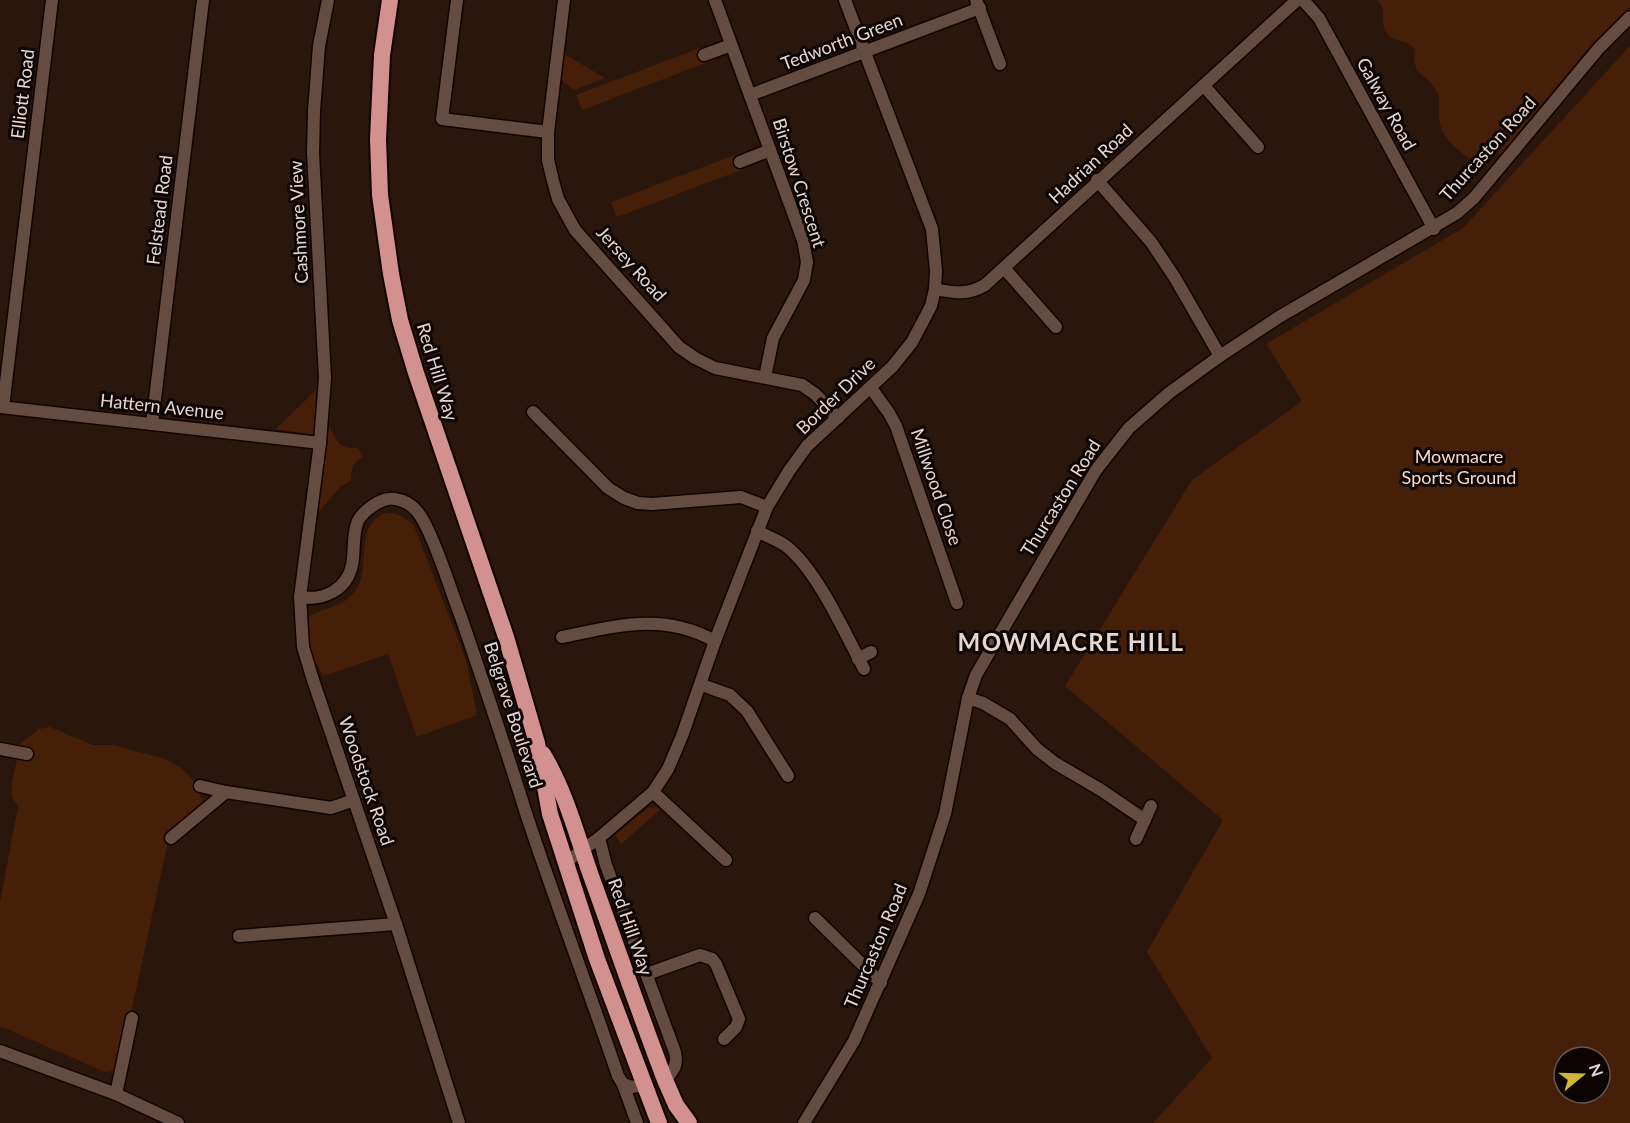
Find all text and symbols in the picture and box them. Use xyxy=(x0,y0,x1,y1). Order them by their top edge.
street label: Tedworth Green xyxy=(778,8,905,74)
street label: Elliott Road xyxy=(6,48,38,140)
street label: Galway Road xyxy=(1352,53,1421,154)
street label: Thurcaston Road xyxy=(1434,91,1540,205)
street label: Birstow Crescent xyxy=(769,115,831,251)
street label: Hadrian Road xyxy=(1044,119,1137,208)
street label: Felstead Road xyxy=(141,154,177,266)
street label: Cashmore View xyxy=(284,160,312,284)
street label: Jersey Road xyxy=(592,221,671,306)
street label: Red Hill Way xyxy=(413,320,463,424)
street label: Border Drive xyxy=(791,352,879,438)
street label: Hattern Avenue xyxy=(99,389,225,423)
street label: Millwood Close xyxy=(907,425,967,548)
street label: Thurcaston Road xyxy=(1016,435,1105,560)
park label: Mowmacre Sports Ground xyxy=(1402,445,1516,488)
district label: MOWMACRE HILL xyxy=(958,627,1184,656)
street label: Belgrave Boulevard xyxy=(480,639,548,791)
street label: Woodstock Road xyxy=(335,713,399,848)
street label: Red Hill Way xyxy=(604,875,658,979)
street label: Thurcaston Road xyxy=(839,880,911,1011)
north arrow xyxy=(1552,1045,1612,1105)
text: N xyxy=(1586,1061,1608,1079)

